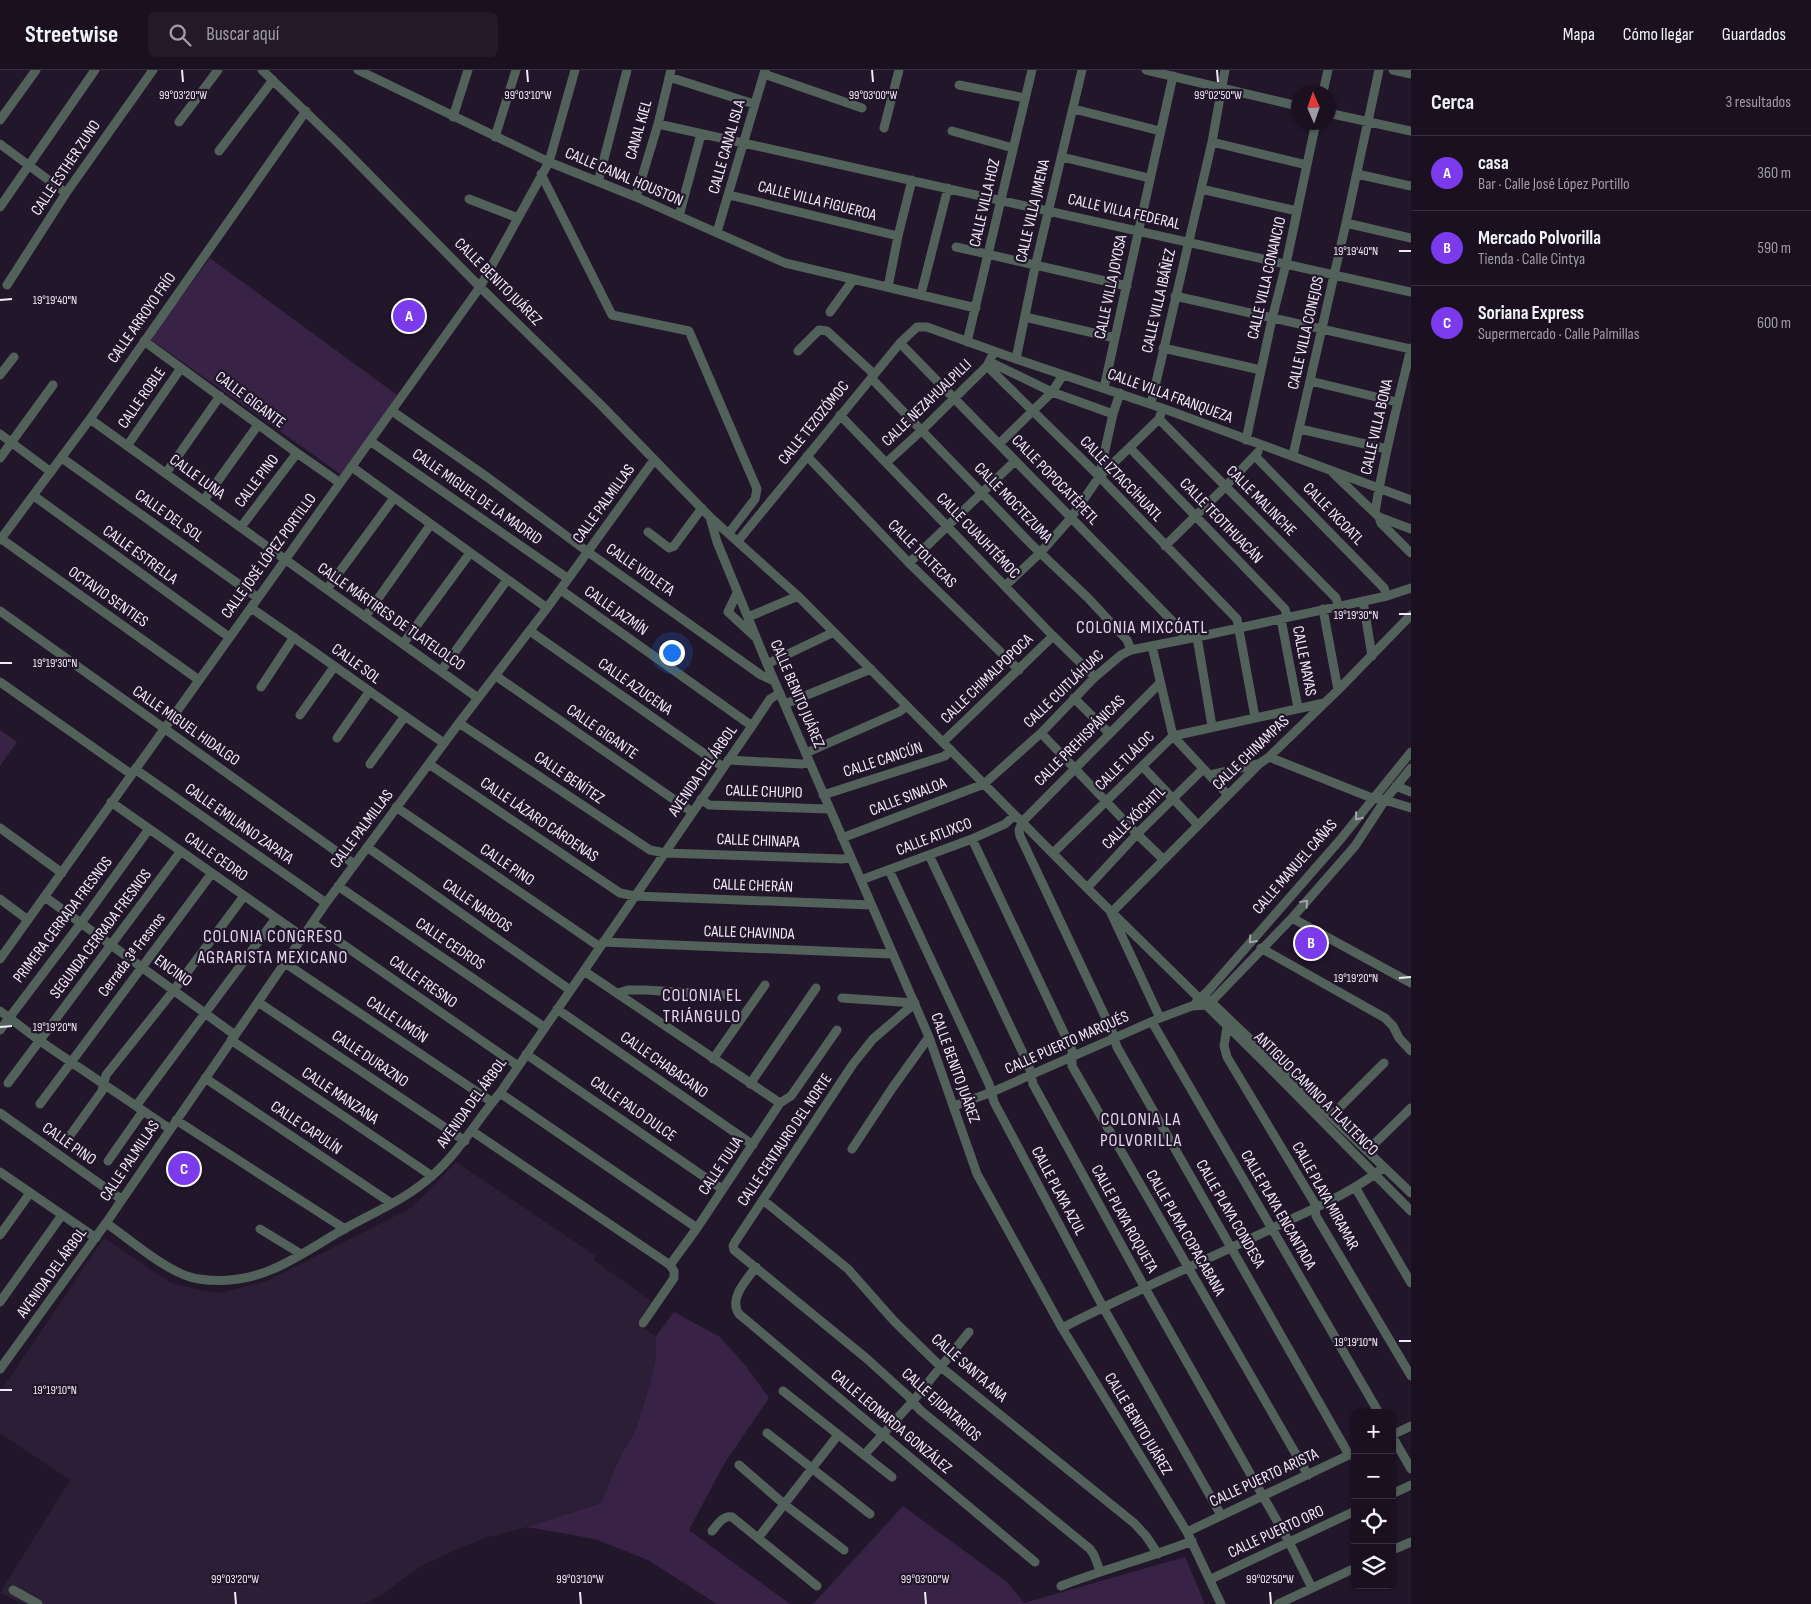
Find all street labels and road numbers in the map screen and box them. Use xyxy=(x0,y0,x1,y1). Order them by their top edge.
street label: CANAL KIEL xyxy=(621,98,657,162)
street label: CALLE CANAL ISLA xyxy=(705,98,749,196)
street label: CALLE ESTHER ZUNO xyxy=(27,117,105,219)
street label: CALLE CANAL HOUSTON xyxy=(562,144,686,210)
street label: CALLE VILLA HOZ xyxy=(966,157,1004,249)
street label: CALLE VILLA JIMENA xyxy=(1012,158,1054,264)
street label: CALLE VILLA FIGUEROA xyxy=(756,177,878,225)
street label: CALLE VILLA FEDERAL xyxy=(1066,190,1182,234)
street label: CALLE VILLA CONANCIO xyxy=(1244,215,1290,341)
street label: CALLE VILLA JOYOSA xyxy=(1091,233,1131,341)
street label: CALLE BENITO JUÁREZ xyxy=(450,234,546,330)
street label: CALLE VILLA IBÁÑEZ xyxy=(1138,247,1180,355)
street label: CALLE ARROYO FRÍO xyxy=(104,269,180,367)
street label: CALLE VILLA CONEJOS xyxy=(1284,274,1328,391)
street label: CALLE NEZAHUALPILLI xyxy=(878,355,976,451)
street label: CALLE ROBLE xyxy=(114,364,170,432)
street label: CALLE VILLA FRANQUEZA xyxy=(1105,365,1235,428)
street label: CALLE GIGANTE xyxy=(211,367,289,433)
street label: CALLE TEZOZÓMOC xyxy=(774,377,854,469)
street label: CALLE VILLA BONA xyxy=(1357,377,1397,477)
street label: CALLE POPOCATÉPETL xyxy=(1007,431,1103,529)
street label: CALLE IZTACCÍHUATL xyxy=(1076,432,1167,526)
street label: CALLE MIGUEL DE LA MADRID xyxy=(408,445,546,549)
street label: CALLE LUNA xyxy=(165,450,229,504)
street label: CALLE PINO xyxy=(231,451,283,511)
street label: CALLE MOCTEZUMA xyxy=(970,459,1056,547)
street label: CALLE PALMILLAS xyxy=(569,461,639,547)
street label: CALLE MALINCHE xyxy=(1222,462,1300,540)
street label: CALLE TEOTIHUACÁN xyxy=(1176,474,1266,568)
street label: CALLE IXCOATL xyxy=(1299,479,1367,549)
street label: CALLE DEL SOL xyxy=(131,486,207,547)
street label: CALLE CUAUHTÉMOC xyxy=(932,489,1024,583)
street label: CALLE JOSÉ LÓPEZ PORTILLO xyxy=(217,490,321,622)
street label: CALLE TOLTECAS xyxy=(884,516,960,592)
street label: CALLE ESTRELLA xyxy=(99,521,181,589)
street label: CALLE VIOLETA xyxy=(602,540,678,601)
street label: CALLE MÁRTIRES DE TLATELOLCO xyxy=(314,559,469,675)
street label: OCTAVIO SENTIES xyxy=(64,562,152,632)
street label: CALLE JAZMÍN xyxy=(580,582,652,640)
street label: CALLE MAYAS xyxy=(1288,624,1320,698)
street label: CALLE CHIMALPOPOCA xyxy=(937,630,1037,728)
street label: CALLE BENITO JUÁREZ xyxy=(766,637,829,751)
street label: CALLE SOL xyxy=(328,640,384,688)
street label: CALLE CUITLÁHUAC xyxy=(1020,646,1108,732)
street label: CALLE AZUCENA xyxy=(594,654,676,720)
street label: CALLE MIGUEL HIDALGO xyxy=(129,682,243,770)
street label: CALLE PREHISPÁNICAS xyxy=(1031,692,1129,790)
street label: CALLE GIGANTE xyxy=(563,700,641,764)
street label: CALLE CHINAMPAS xyxy=(1209,712,1293,794)
street label: AVENIDA DEL ÁRBOL xyxy=(664,722,741,821)
street label: CALLE TLÁLOC xyxy=(1091,727,1159,795)
street label: CALLE CANCÚN xyxy=(841,738,925,782)
street label: CALLE BENÍTEZ xyxy=(530,748,608,809)
street label: CALLE LÁZARO CÁRDENAS xyxy=(476,773,602,867)
street label: CALLE SINALOA xyxy=(867,774,949,820)
street label: CALLE EMILIANO ZAPATA xyxy=(181,779,297,869)
street label: CALLE CHUPIO xyxy=(725,781,803,803)
street label: CALLE XÓCHITL xyxy=(1098,782,1170,854)
street label: CALLE PALMILLAS xyxy=(326,786,398,872)
street label: CALLE ATLIXCO xyxy=(893,814,975,860)
street label: CALLE MANUEL CAÑAS xyxy=(1249,816,1341,918)
street label: CALLE CEDRO xyxy=(181,828,251,886)
street label: CALLE CHINAPA xyxy=(716,830,800,852)
street label: CALLE PINO xyxy=(476,840,538,890)
street label: PRIMERA CERRADA FRESNOS xyxy=(9,853,117,987)
street label: SEGUNDA CERRADA FRESNOS xyxy=(46,865,156,1003)
street label: CALLE NARDOS xyxy=(439,875,516,937)
street label: CALLE CHERÁN xyxy=(713,875,793,897)
street label: Cerrada 3ª Fresnos xyxy=(94,909,170,1001)
street label: CALLE CEDROS xyxy=(412,914,488,974)
street label: CALLE CHAVINDA xyxy=(703,922,795,944)
street label: ENCINO xyxy=(151,951,196,991)
street label: CALLE FRESNO xyxy=(385,952,461,1012)
street label: CALLE LIMÓN xyxy=(363,992,431,1048)
street label: CALLE PUERTO MARQUÉS xyxy=(1002,1007,1132,1079)
street label: CALLE BENITO JUÁREZ xyxy=(926,1010,984,1126)
street label: CALLE DURAZNO xyxy=(328,1026,412,1092)
street label: ANTIGUO CAMINO A TLALTENCO xyxy=(1249,1027,1382,1160)
street label: CALLE CHABACANO xyxy=(616,1028,712,1102)
street label: AVENIDA DEL ÁRBOL xyxy=(432,1054,511,1153)
street label: CALLE MANZANA xyxy=(298,1063,382,1129)
street label: CALLE CENTAURO DEL NORTE xyxy=(734,1070,836,1210)
street label: CALLE PALO DULCE xyxy=(586,1072,680,1146)
street label: CALLE CAPULÍN xyxy=(267,1097,345,1159)
street label: CALLE PALMILLAS xyxy=(96,1117,164,1205)
street label: CALLE PINO xyxy=(38,1119,100,1170)
street label: CALLE TULIA xyxy=(695,1133,747,1199)
street label: CALLE PLAYA MIRAMAR xyxy=(1287,1139,1363,1253)
street label: CALLE PLAYA AZUL xyxy=(1027,1143,1089,1239)
street label: CALLE PLAYA ENCANTADA xyxy=(1236,1147,1320,1273)
street label: CALLE PLAYA CONDESA xyxy=(1191,1156,1269,1272)
street label: CALLE PLAYA ROQUETA xyxy=(1087,1162,1162,1276)
street label: CALLE PLAYA COPACABANA xyxy=(1141,1167,1229,1299)
street label: AVENIDA DEL ÁRBOL xyxy=(12,1224,91,1323)
street label: CALLE SANTA ANA xyxy=(927,1330,1011,1406)
street label: CALLE EJIDATARIOS xyxy=(897,1364,985,1446)
street label: CALLE LEONARDA GONZÁLEZ xyxy=(827,1366,956,1478)
street label: CALLE BENITO JUÁREZ xyxy=(1100,1369,1176,1479)
street label: CALLE PUERTO ARISTA xyxy=(1207,1444,1321,1511)
street label: CALLE PUERTO ORO xyxy=(1225,1501,1327,1563)

